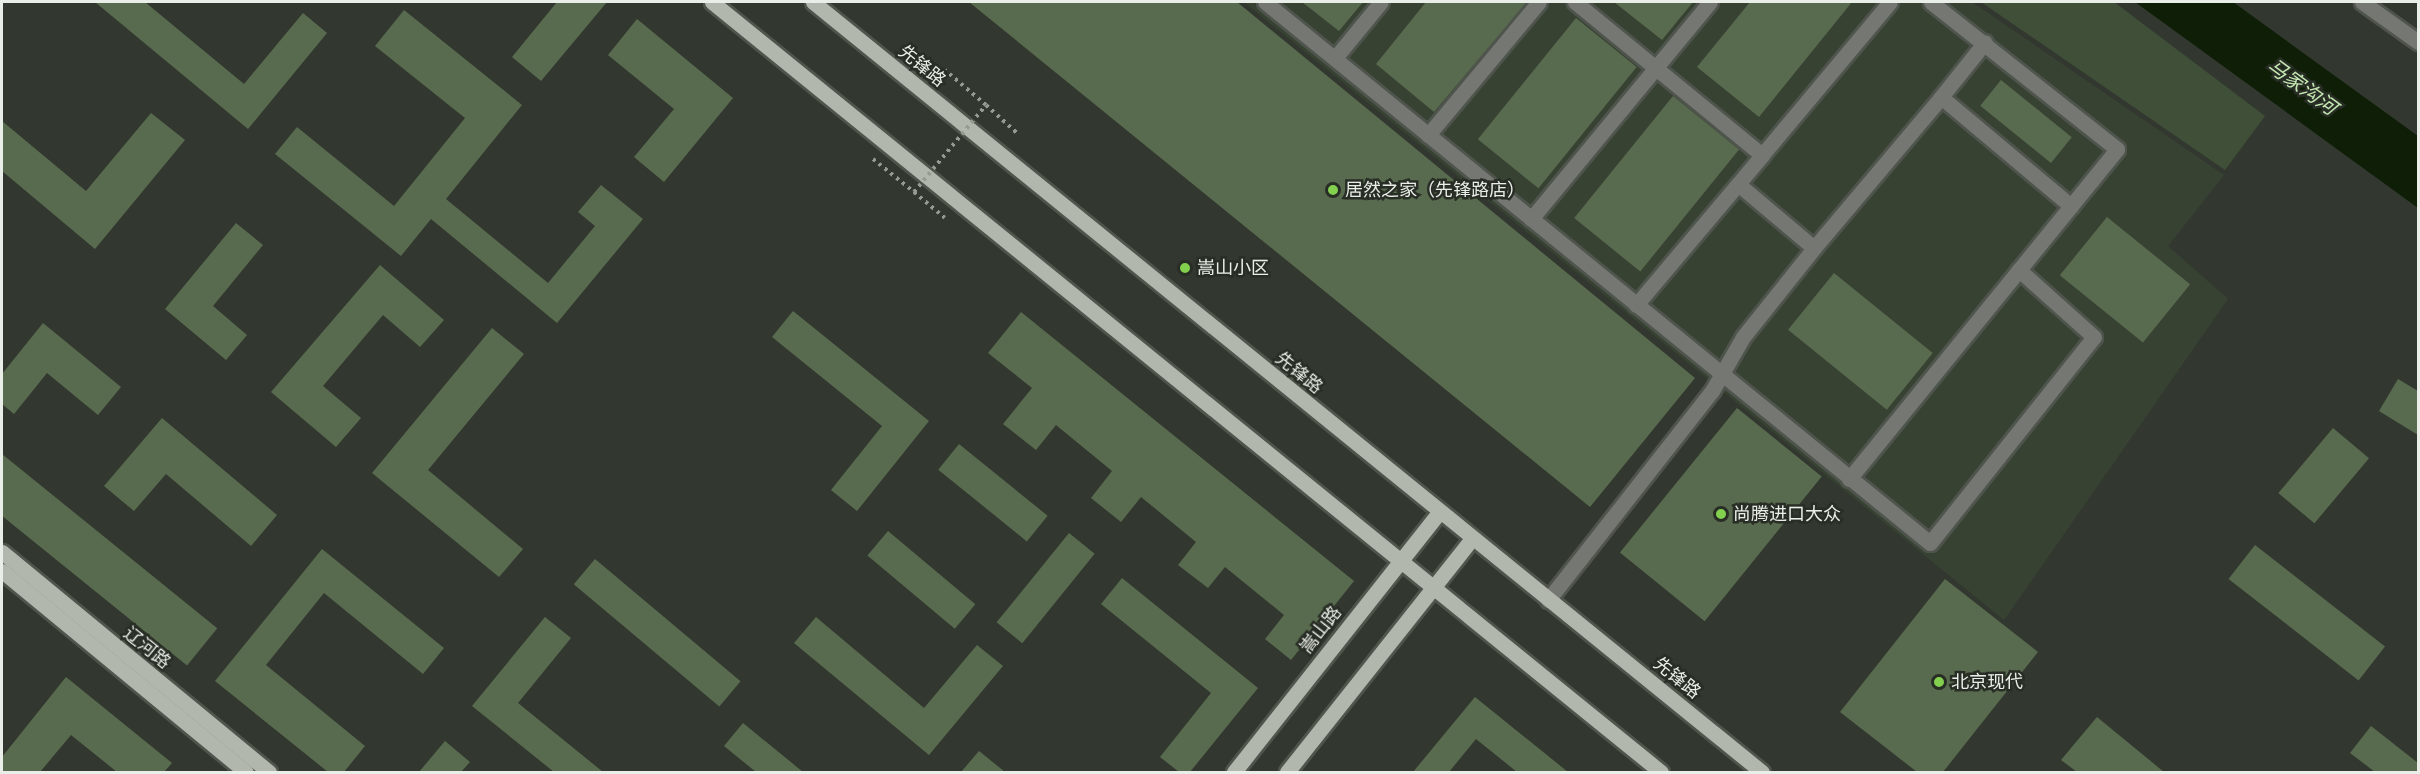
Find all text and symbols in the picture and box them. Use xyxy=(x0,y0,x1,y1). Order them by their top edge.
street label: 先锋路 xyxy=(894,41,950,91)
water label: 马家沟河 xyxy=(2263,54,2341,120)
place label: 居然之家（先锋路店） xyxy=(1345,179,1525,201)
marker: 居然之家（先锋路店） xyxy=(1326,183,1340,197)
place label: 嵩山小区 xyxy=(1197,257,1269,279)
marker: 嵩山小区 xyxy=(1178,261,1192,275)
street label: 先锋路 xyxy=(1271,348,1327,398)
place label: 尚腾进口大众 xyxy=(1733,503,1841,525)
marker: 尚腾进口大众 xyxy=(1714,507,1728,521)
street label: 嵩山路 xyxy=(1296,602,1346,658)
street label: 辽河路 xyxy=(119,623,175,673)
street label: 先锋路 xyxy=(1649,653,1705,703)
place label: 北京现代 xyxy=(1951,671,2023,693)
marker: 北京现代 xyxy=(1932,675,1946,689)

